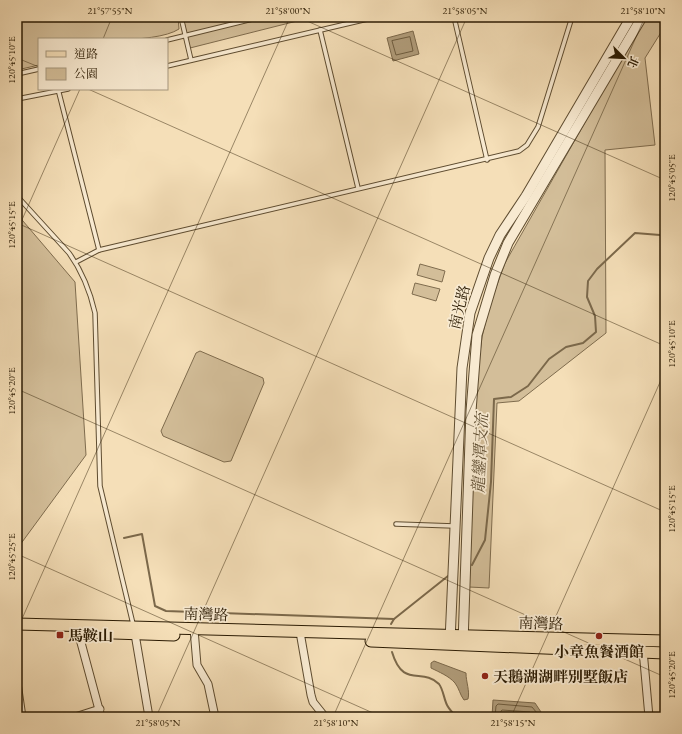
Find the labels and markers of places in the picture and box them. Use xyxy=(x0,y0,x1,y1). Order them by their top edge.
place label: 馬鞍山 xyxy=(68,626,113,645)
marker: 馬鞍山 xyxy=(55,630,65,640)
marker: 小章魚餐酒館 xyxy=(594,631,604,641)
place label: 小章魚餐酒館 xyxy=(554,642,644,661)
place label: 天鵝湖湖畔別墅飯店 xyxy=(493,667,628,686)
marker: 天鵝湖湖畔別墅飯店 xyxy=(480,671,490,681)

